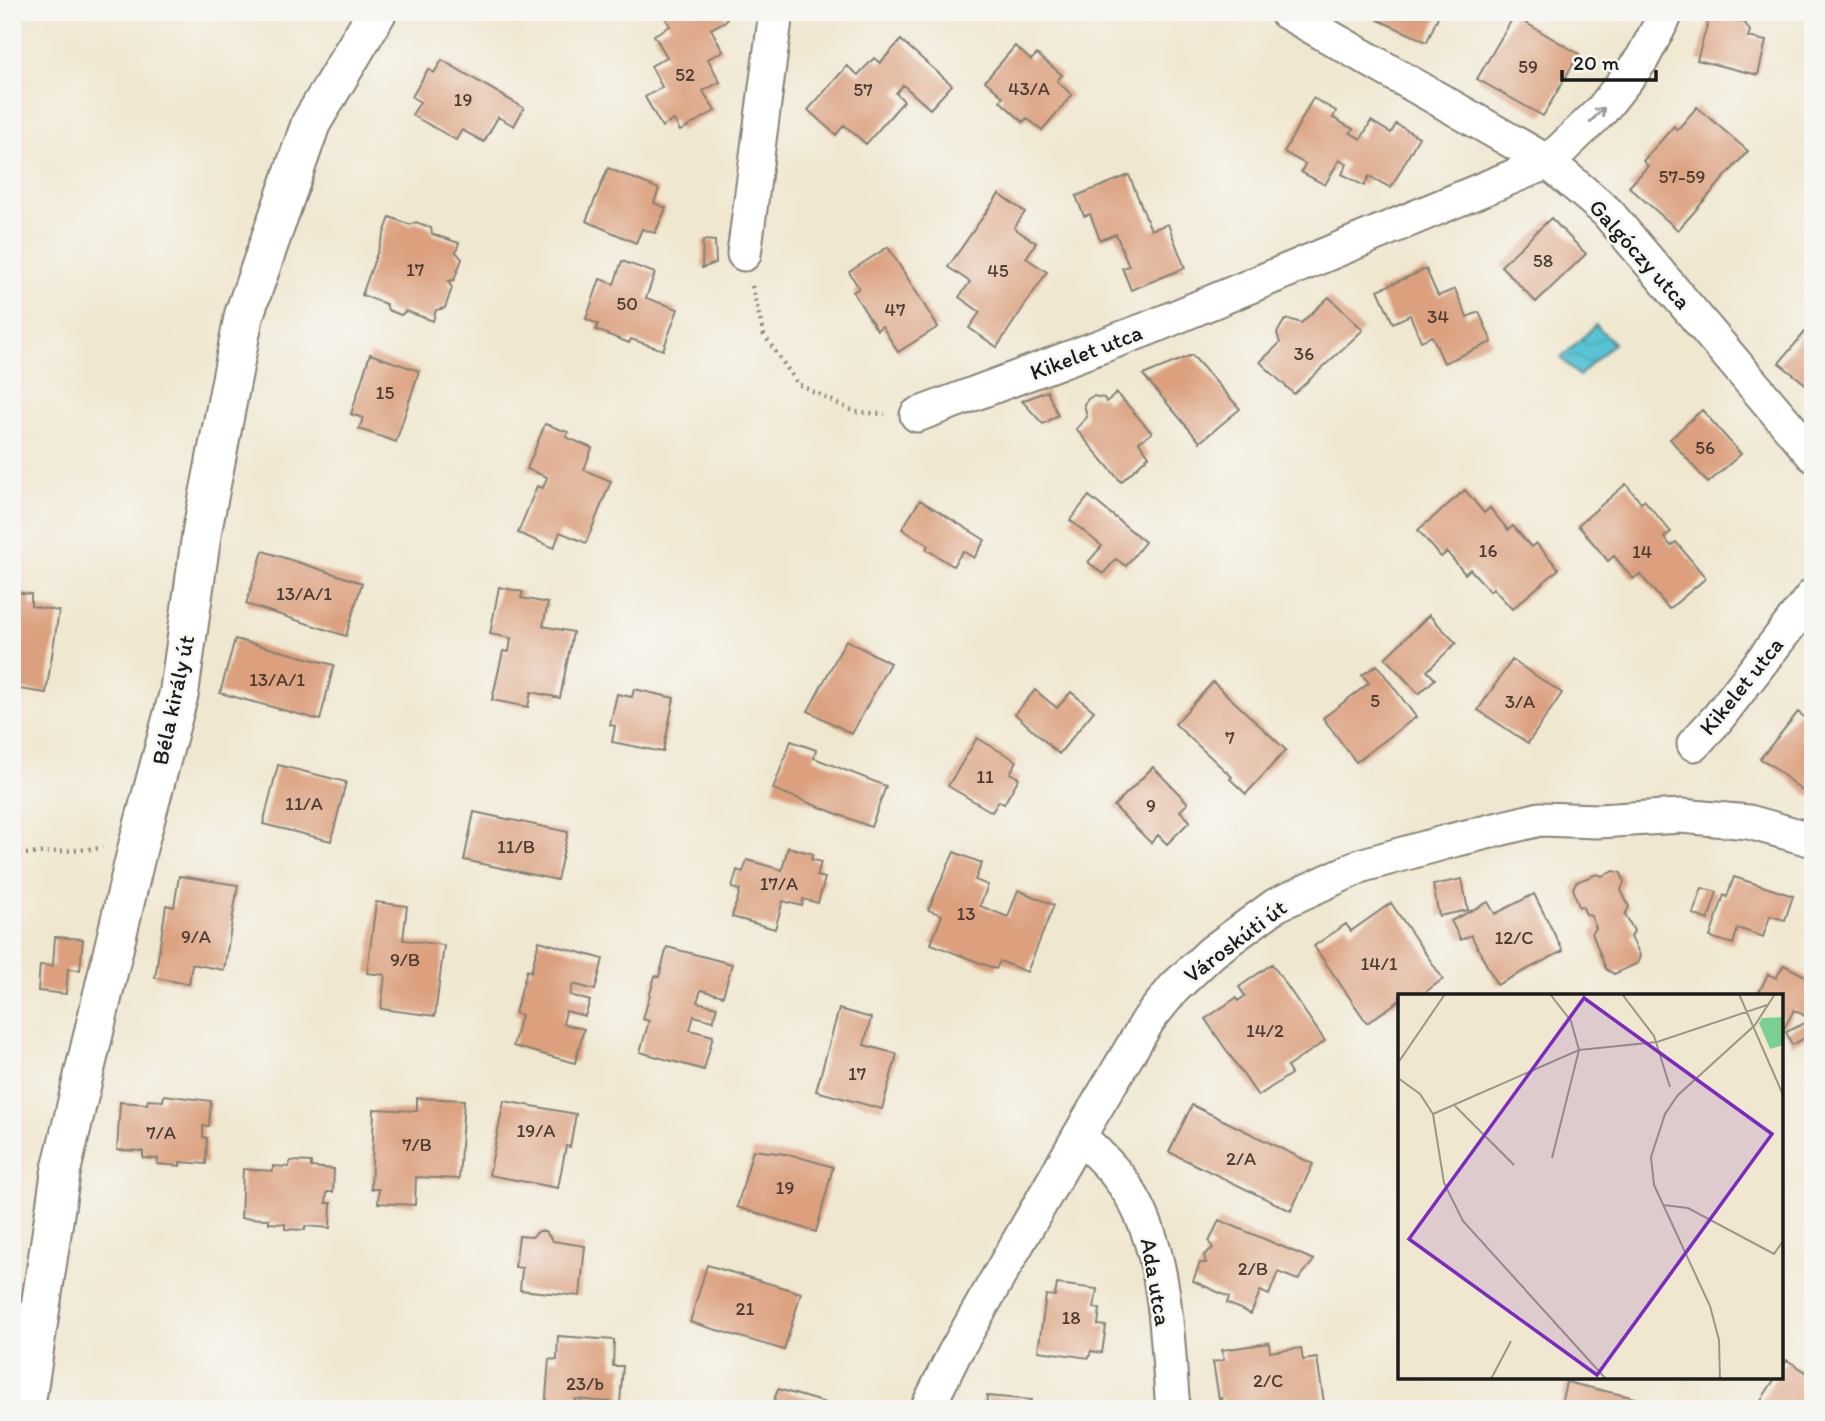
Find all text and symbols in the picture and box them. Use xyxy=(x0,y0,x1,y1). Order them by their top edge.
scale bar xyxy=(1562,38,1657,82)
text: 20 m xyxy=(1573,50,1620,75)
house number: 59 xyxy=(1518,55,1538,78)
house number: 52 xyxy=(675,63,695,86)
house number: 43/A xyxy=(1008,77,1050,100)
house number: 57 xyxy=(853,78,873,101)
house number: 19 xyxy=(454,88,472,111)
one-way arrow xyxy=(1588,107,1605,124)
house number: 57-59 xyxy=(1659,165,1705,188)
street label: Galgóczy utca xyxy=(1583,193,1697,315)
house number: 58 xyxy=(1533,249,1553,272)
house number: 17 xyxy=(406,258,424,281)
house number: 45 xyxy=(987,259,1009,282)
house number: 50 xyxy=(616,292,638,315)
house number: 47 xyxy=(885,298,905,321)
house number: 34 xyxy=(1427,305,1449,328)
street label: Kikelet utca xyxy=(1026,318,1146,386)
house number: 36 xyxy=(1294,342,1314,365)
house number: 15 xyxy=(376,381,394,404)
house number: 56 xyxy=(1695,436,1715,459)
house number: 16 xyxy=(1479,539,1497,562)
house number: 14 xyxy=(1632,540,1652,563)
house number: 13/A/1 xyxy=(276,582,332,605)
street label: Kikelet utca xyxy=(1693,631,1789,741)
street label: Béla király út xyxy=(146,632,200,768)
house number: 13/A/1 xyxy=(249,668,305,691)
house number: 5 xyxy=(1370,689,1380,712)
house number: 3/A xyxy=(1505,690,1535,713)
house number: 7 xyxy=(1225,726,1235,749)
house number: 11 xyxy=(976,765,994,788)
house number: 11/A xyxy=(285,792,323,815)
house number: 9 xyxy=(1146,794,1156,817)
house number: 11/B xyxy=(497,835,535,858)
house number: 17/A xyxy=(760,872,798,895)
street label: Városkúti út xyxy=(1178,893,1292,989)
house number: 13 xyxy=(956,902,976,925)
house number: 9/A xyxy=(181,925,211,948)
house number: 12/C xyxy=(1494,926,1534,949)
house number: 9/B xyxy=(390,948,420,971)
house number: 14/1 xyxy=(1360,952,1398,975)
inset map xyxy=(1398,994,1783,1379)
house number: 14/2 xyxy=(1246,1019,1284,1042)
house number: 17 xyxy=(848,1062,866,1085)
house number: 19/A xyxy=(517,1119,555,1142)
house number: 7/A xyxy=(146,1121,176,1144)
house number: 7/B xyxy=(402,1133,432,1156)
house number: 2/A xyxy=(1226,1147,1256,1170)
house number: 19 xyxy=(776,1176,794,1199)
street label: Ada utca xyxy=(1135,1236,1177,1328)
house number: 2/B xyxy=(1238,1257,1268,1280)
house number: 21 xyxy=(736,1297,755,1320)
house number: 18 xyxy=(1061,1306,1081,1329)
house number: 2/C xyxy=(1253,1369,1283,1392)
house number: 23/b xyxy=(566,1372,604,1395)

